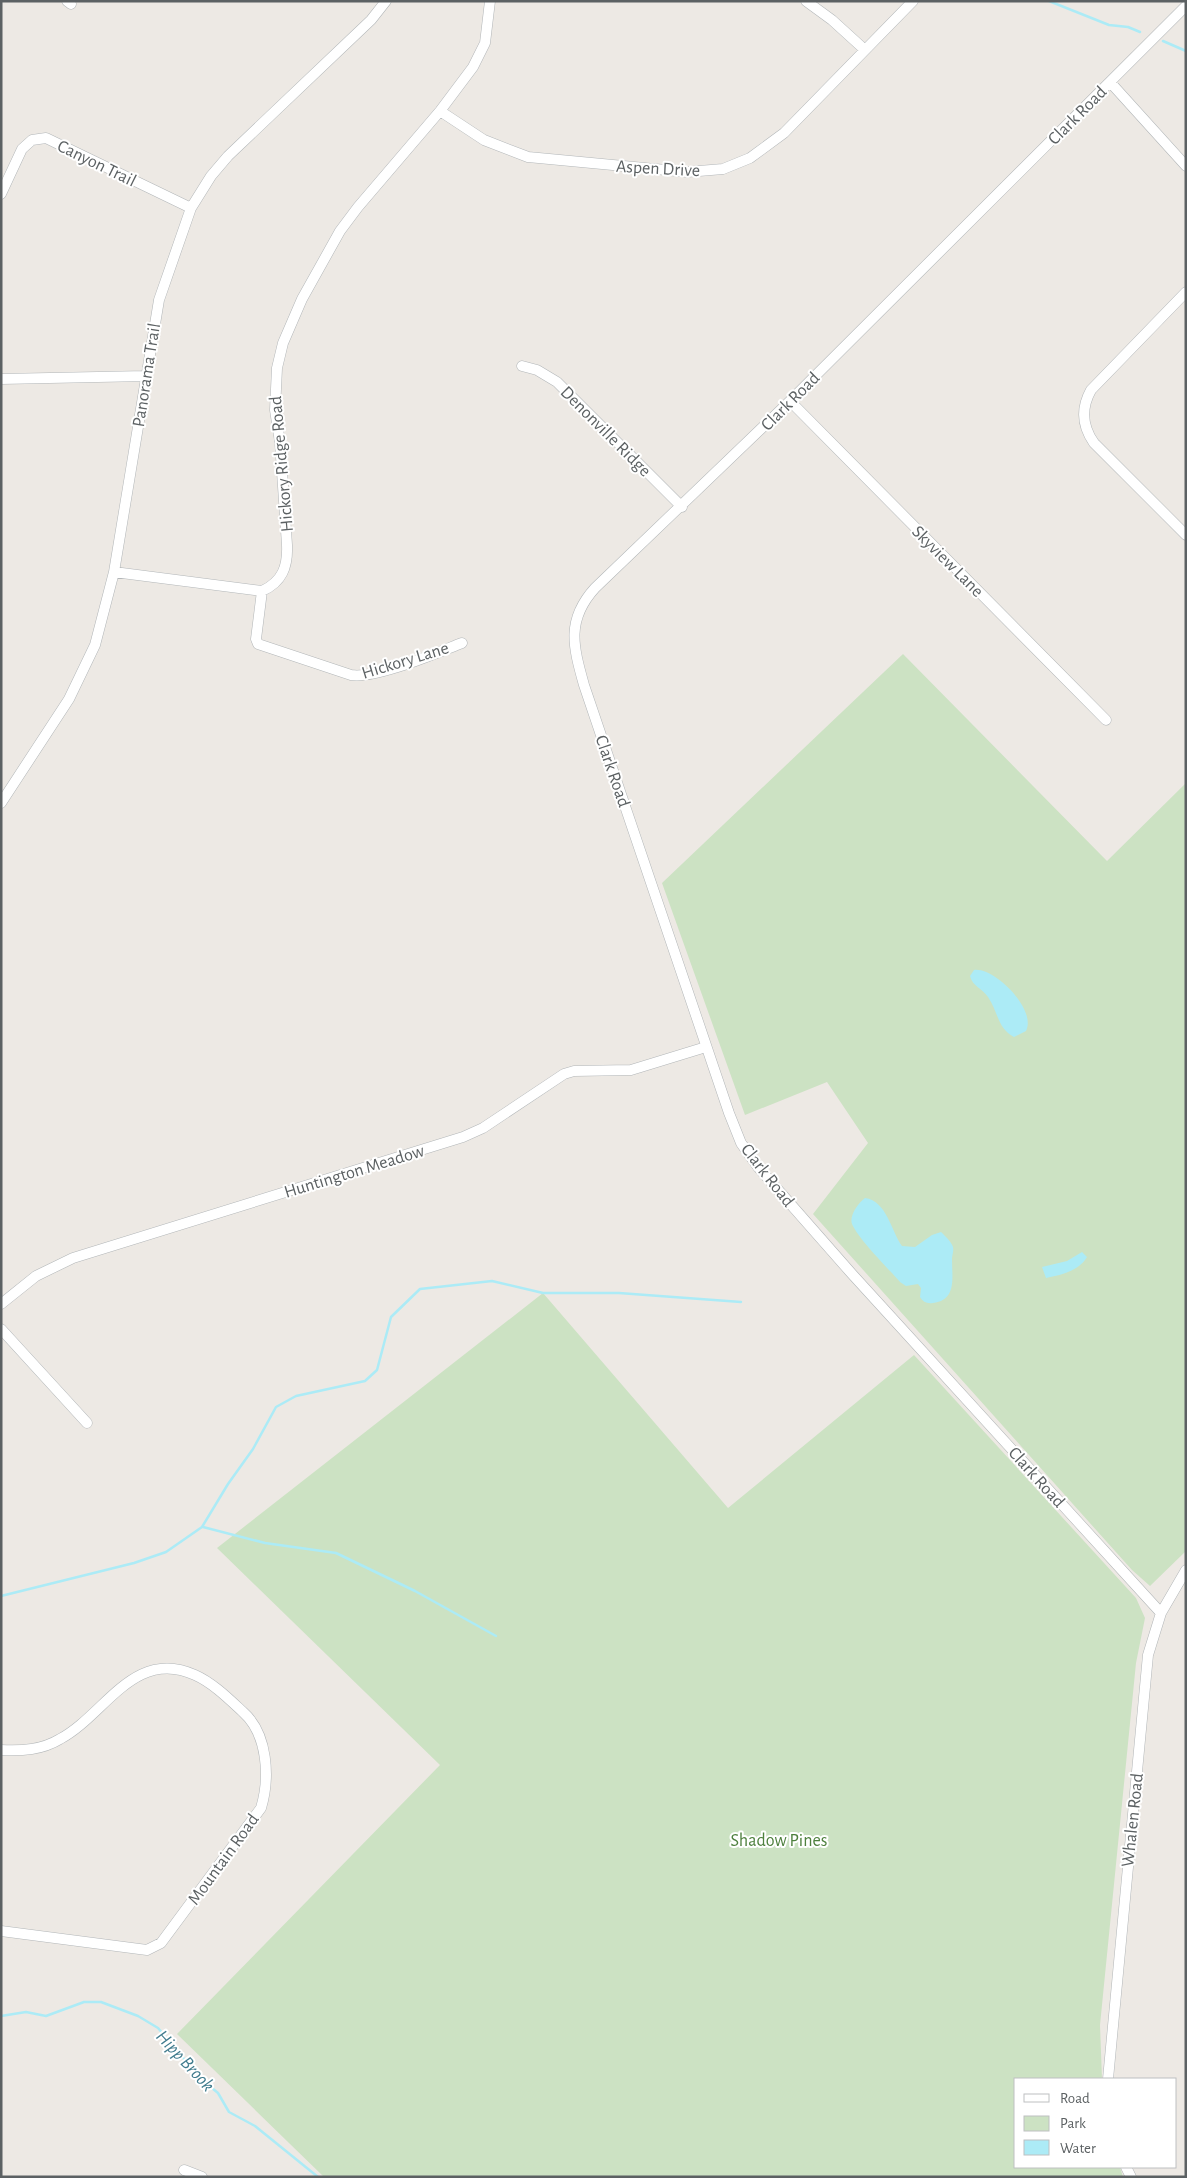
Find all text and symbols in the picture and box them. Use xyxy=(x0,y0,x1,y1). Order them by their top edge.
street label: Clark Road xyxy=(1045,83,1111,149)
street label: Canyon Trail xyxy=(54,137,139,191)
street label: Aspen Drive xyxy=(615,158,700,180)
street label: Panorama Trail xyxy=(130,322,164,428)
street label: Clark Road xyxy=(758,369,824,435)
street label: Denonville Ridge xyxy=(557,383,654,480)
street label: Hickory Ridge Road xyxy=(267,395,297,533)
street label: Skyview Lane xyxy=(908,523,986,601)
street label: Hickory Lane xyxy=(360,639,451,683)
street label: Clark Road xyxy=(591,733,633,810)
street label: Clark Road xyxy=(737,1141,797,1211)
street label: Huntington Meadow xyxy=(282,1142,426,1202)
street label: Clark Road xyxy=(1005,1444,1068,1511)
street label: Whalen Road xyxy=(1119,1772,1147,1868)
street label: Mountain Road xyxy=(185,1811,263,1908)
park label: Shadow Pines xyxy=(731,1832,827,1850)
water label: Hipp Brook xyxy=(152,2027,218,2095)
legend xyxy=(1014,2078,1177,2168)
text: Road xyxy=(1060,2091,1090,2106)
text: Park xyxy=(1060,2116,1086,2131)
text: Water xyxy=(1060,2141,1096,2156)

